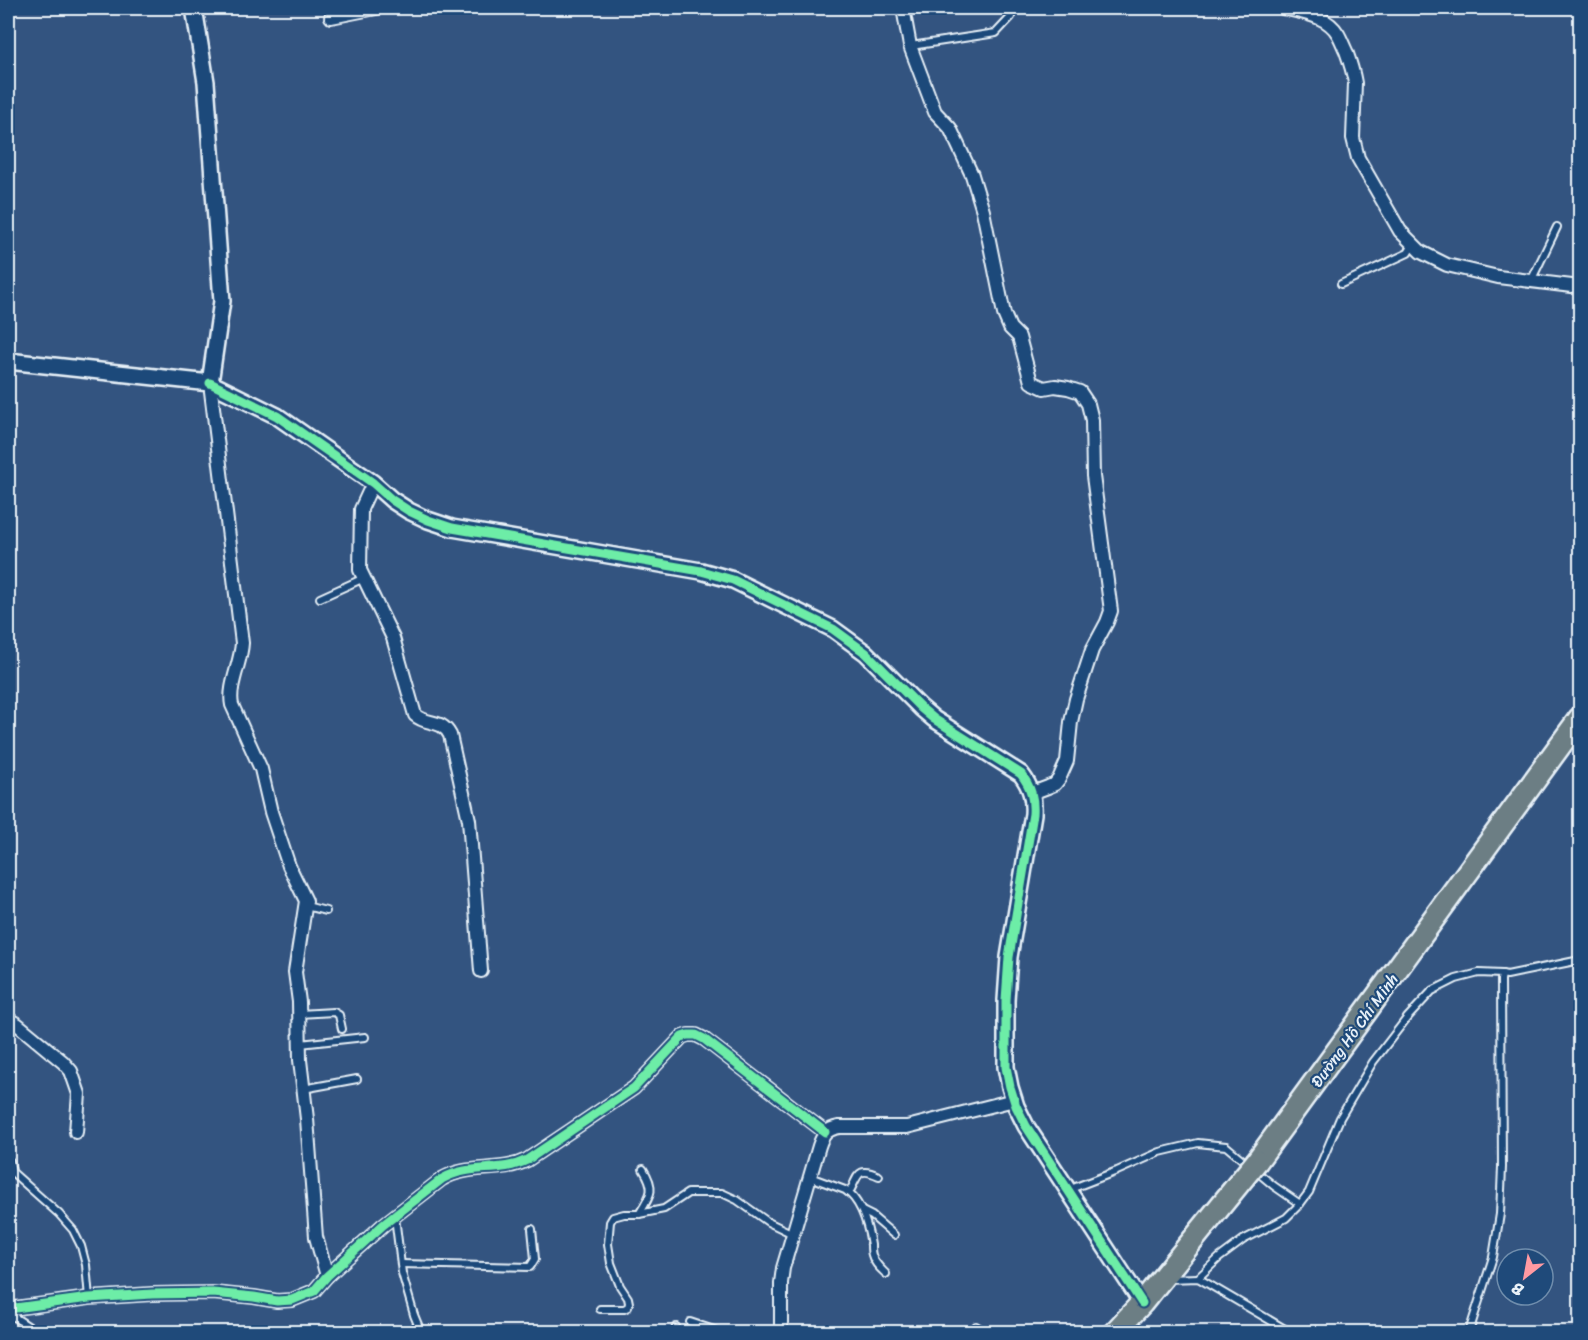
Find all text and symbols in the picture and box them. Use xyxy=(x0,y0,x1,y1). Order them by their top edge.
street label: Đường Hồ Chí Minh xyxy=(1303,967,1406,1094)
north arrow xyxy=(1495,1247,1555,1307)
text: B xyxy=(1505,1274,1529,1304)

